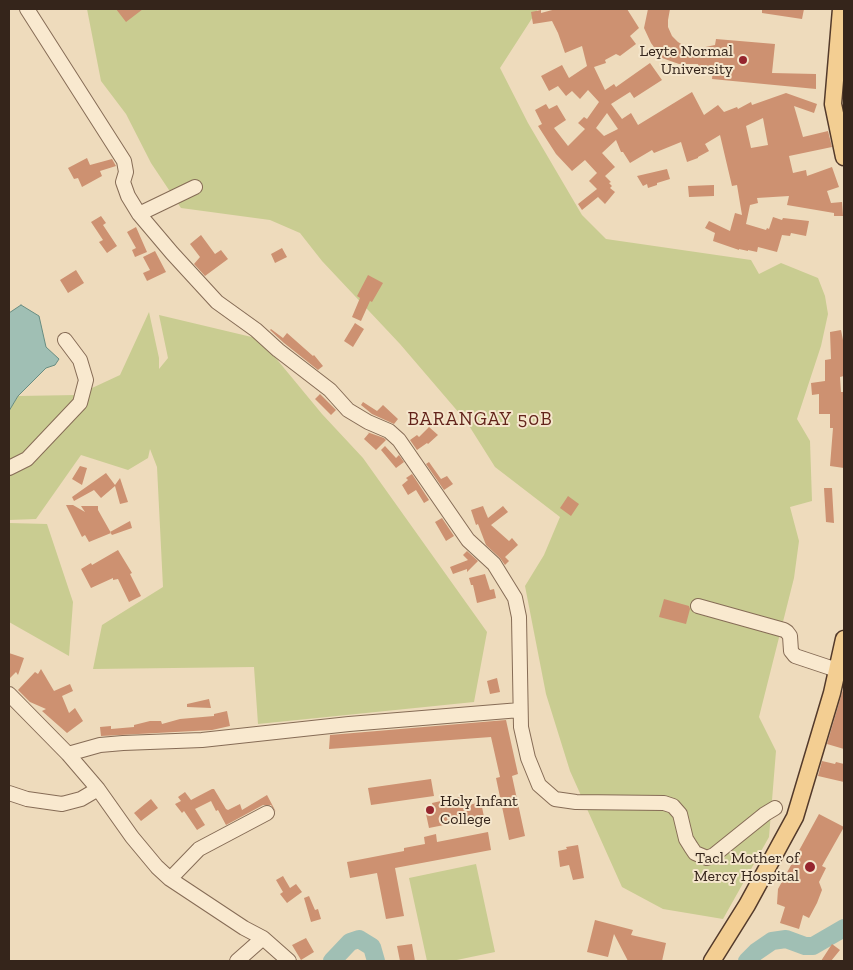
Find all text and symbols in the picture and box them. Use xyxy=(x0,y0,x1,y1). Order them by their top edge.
place label: Leyte Normal University xyxy=(640,41,733,79)
marker: Leyte Normal University xyxy=(737,54,749,66)
district label: BARANGAY 50B xyxy=(406,409,554,431)
place label: Holy Infant College xyxy=(440,791,518,829)
marker: Holy Infant College xyxy=(424,804,436,816)
place label: Tacl. Mother of Mercy Hospital xyxy=(694,848,799,886)
marker: Tacl. Mother of Mercy Hospital xyxy=(803,860,817,874)

